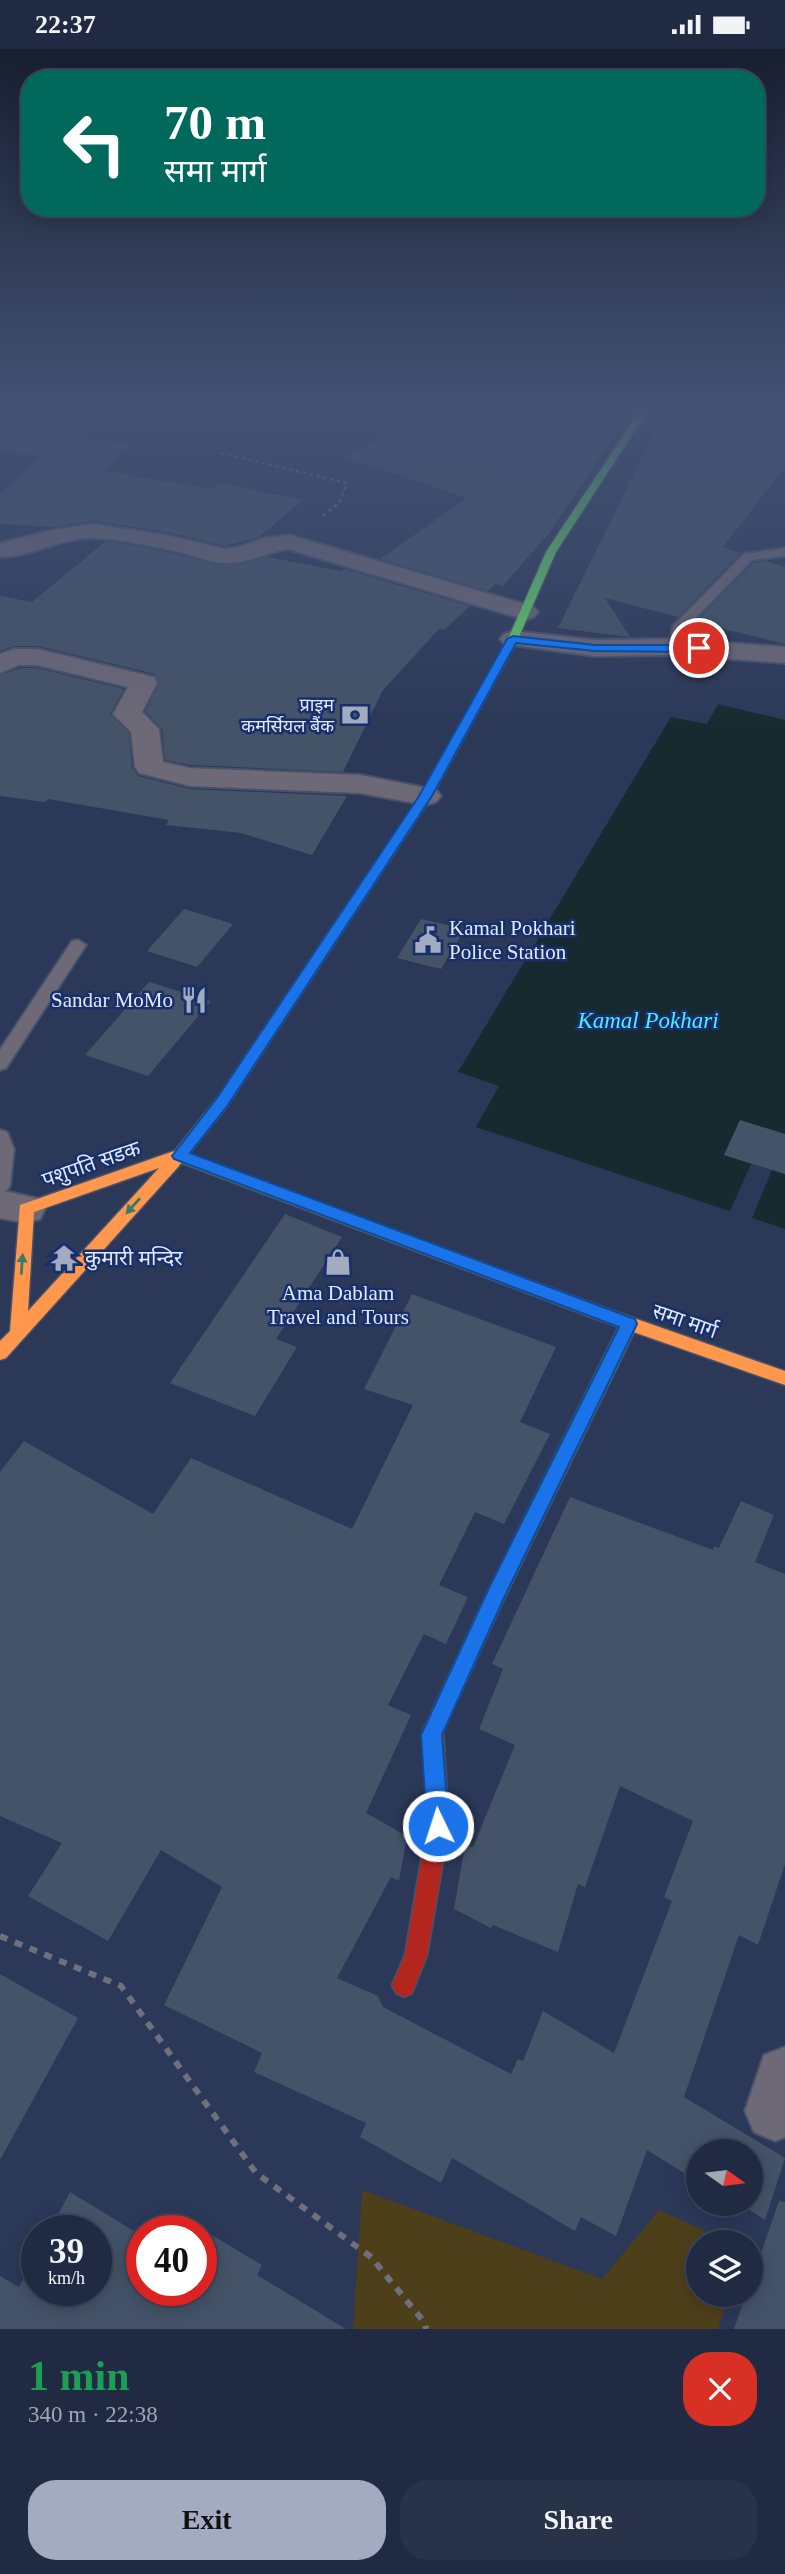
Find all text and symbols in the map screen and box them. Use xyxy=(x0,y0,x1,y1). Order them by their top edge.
text: 22:37 xyxy=(35,10,96,39)
text: 70 m xyxy=(164,95,266,150)
icon: left xyxy=(49,98,140,189)
text: समा मार्ग xyxy=(164,153,267,189)
pin xyxy=(669,618,729,678)
icon: arrive xyxy=(680,629,718,667)
place label: प्राइम कमर्सियल बैंक xyxy=(241,695,335,736)
bank icon: प्राइम कमर्सियल बैंक xyxy=(340,700,370,730)
place label: Kamal Pokhari Police Station xyxy=(449,916,576,964)
public building icon: Kamal Pokhari Police Station xyxy=(413,925,443,955)
restaurant icon: Sandar MoMo xyxy=(179,985,209,1015)
place label: Sandar MoMo xyxy=(51,988,173,1012)
water label: Kamal Pokhari xyxy=(576,1008,719,1033)
street label: पशुपति सडक xyxy=(39,1136,144,1193)
one-way arrow xyxy=(126,1197,142,1214)
temple icon: कुमारी मन्दिर xyxy=(49,1243,79,1273)
place label: कुमारी मन्दिर xyxy=(85,1246,183,1271)
shop icon: Ama Dablam Travel and Tours xyxy=(323,1247,353,1277)
one-way arrow xyxy=(17,1253,28,1275)
place label: Ama Dablam Travel and Tours xyxy=(267,1281,409,1329)
street label: समा मार्ग xyxy=(649,1299,722,1344)
position arrow xyxy=(401,1789,475,1863)
north arrow xyxy=(686,2139,763,2215)
map controls xyxy=(686,2139,763,2307)
speed limit sign: 40 xyxy=(126,2215,217,2306)
button: layers xyxy=(686,2230,763,2307)
text: 39 xyxy=(49,2232,84,2271)
text: km/h xyxy=(48,2268,85,2288)
button: close xyxy=(683,2352,757,2426)
text: 1 min xyxy=(28,2353,130,2399)
text: 340 m · 22:38 xyxy=(28,2402,158,2427)
button: Exit xyxy=(28,2480,386,2560)
button: Share xyxy=(400,2480,757,2560)

